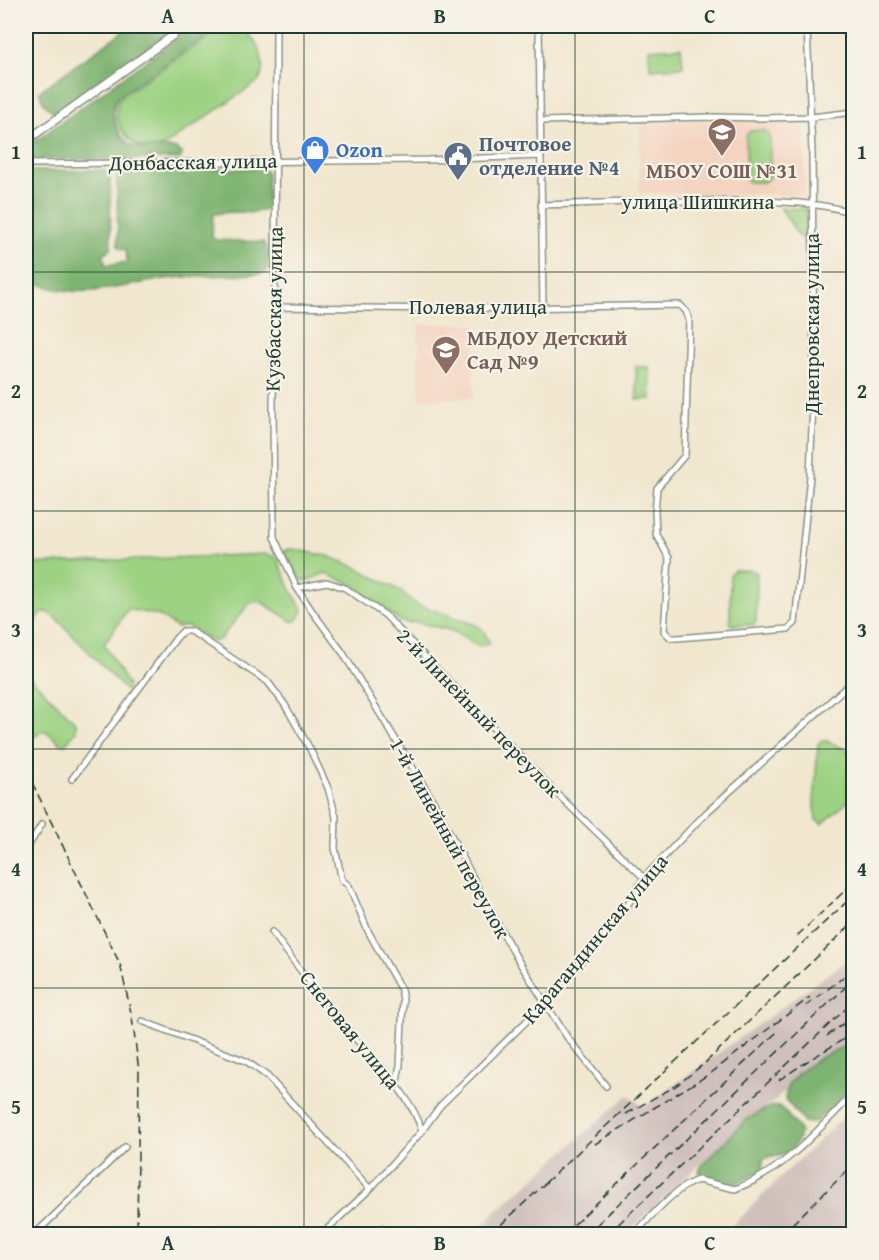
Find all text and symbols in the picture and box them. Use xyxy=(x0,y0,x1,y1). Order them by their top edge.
text: A xyxy=(162,1,175,30)
text: B xyxy=(434,1,446,30)
text: C xyxy=(704,1,716,30)
school or university icon: МБОУ СОШ №31 xyxy=(706,116,738,158)
place label: Почтовое отделение №4 xyxy=(479,128,620,183)
shop icon: Ozon xyxy=(299,134,331,176)
place label: Ozon xyxy=(336,134,383,165)
text: 1 xyxy=(11,137,21,166)
text: 1 xyxy=(857,137,867,166)
public building icon: Почтовое отделение №4 xyxy=(442,140,474,182)
street label: Донбасская улица xyxy=(107,145,278,178)
place label: МБОУ СОШ №31 xyxy=(646,155,798,186)
street label: улица Шишкина xyxy=(621,186,774,217)
street label: Кузбасская улица xyxy=(257,226,290,392)
street label: Днепровская улица xyxy=(796,233,827,416)
street label: Полевая улица xyxy=(409,291,547,322)
place label: МБДОУ Детский Сад №9 xyxy=(467,322,627,377)
school or university icon: МБДОУ Детский Сад №9 xyxy=(430,334,462,376)
text: 2 xyxy=(11,376,21,405)
text: 2 xyxy=(857,376,867,405)
text: 3 xyxy=(11,615,21,644)
text: 3 xyxy=(857,615,867,644)
street label: 2-й Линейный переулок xyxy=(390,621,569,805)
street label: 1-й Линейный переулок xyxy=(382,732,519,944)
street label: Карагандинская улица xyxy=(514,847,675,1030)
text: 4 xyxy=(11,854,21,883)
text: 4 xyxy=(857,854,867,883)
street label: Снеговая улица xyxy=(293,963,408,1096)
text: 5 xyxy=(11,1092,21,1121)
text: 5 xyxy=(857,1092,867,1121)
text: A xyxy=(162,1228,175,1257)
text: B xyxy=(434,1228,446,1257)
text: C xyxy=(704,1228,716,1257)

